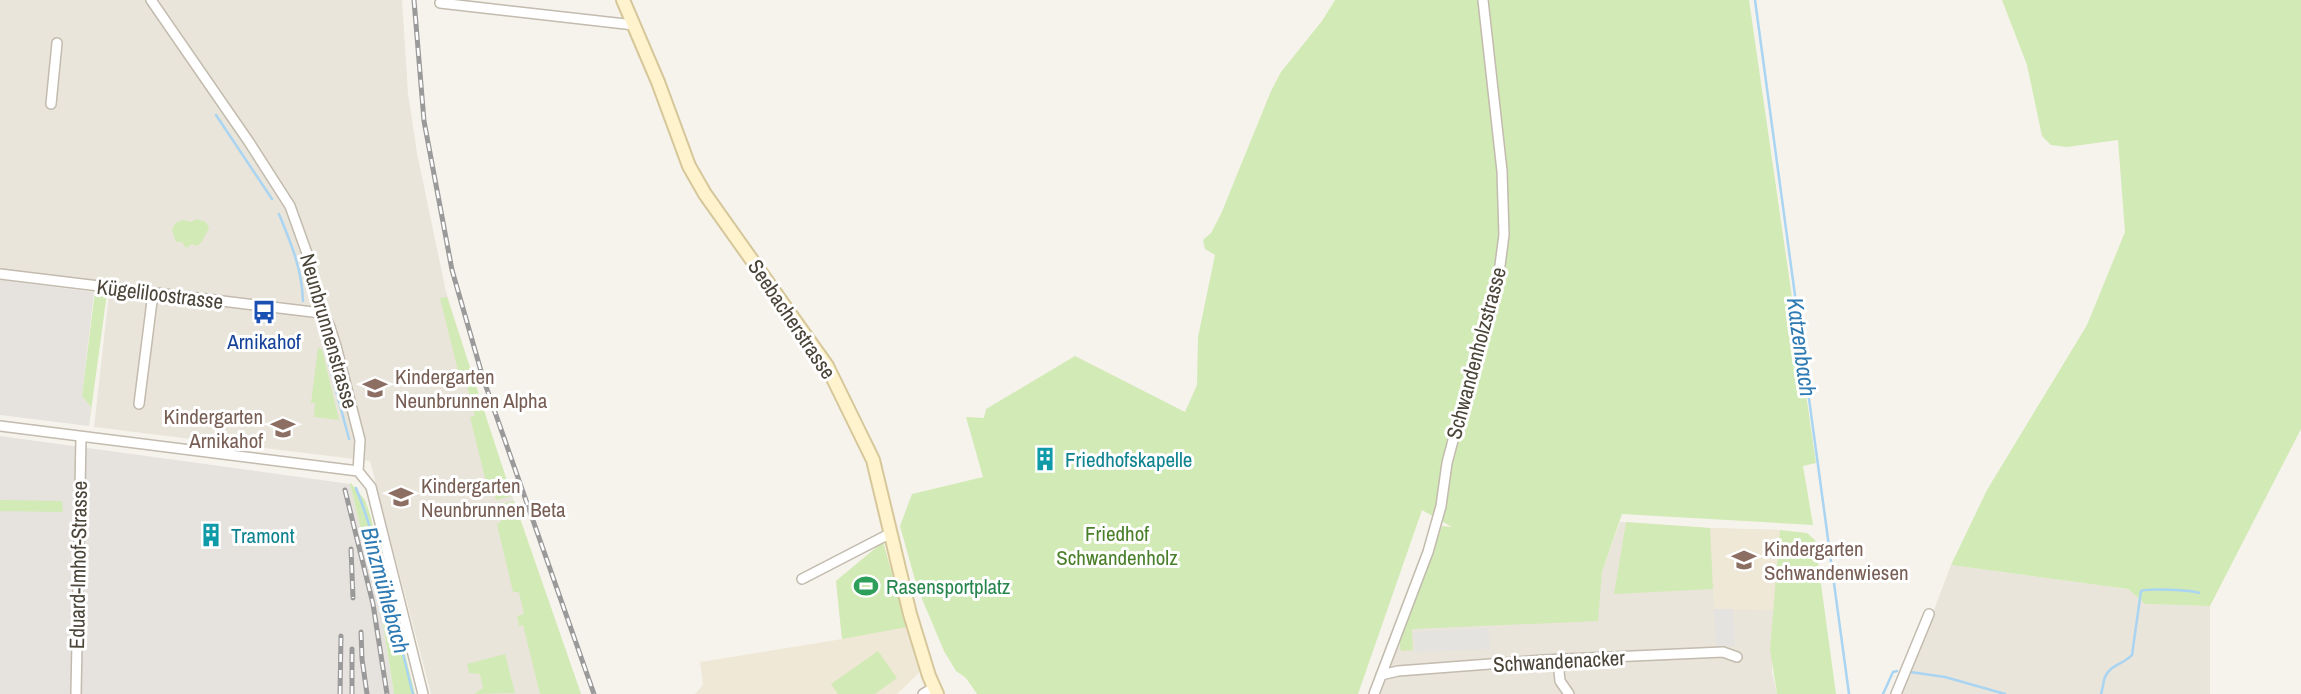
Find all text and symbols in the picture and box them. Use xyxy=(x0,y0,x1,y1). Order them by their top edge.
street label: Neunbrunnenstrasse xyxy=(293,250,365,412)
street label: Seebacherstrasse xyxy=(741,253,843,385)
street label: Schwandenholzstrasse xyxy=(1439,264,1513,442)
street label: Kügeliloostrasse xyxy=(95,272,225,316)
water label: Katzenbach xyxy=(1780,296,1824,398)
bus stop icon: Arnikahof xyxy=(250,298,278,326)
place label: Arnikahof xyxy=(226,327,301,356)
place label: Kindergarten Neunbrunnen Alpha xyxy=(395,362,548,415)
school or university icon: Kindergarten Neunbrunnen Alpha xyxy=(361,374,389,402)
place label: Kindergarten Arnikahof xyxy=(163,402,263,455)
school or university icon: Kindergarten Arnikahof xyxy=(269,414,297,442)
building icon: Friedhofskapelle xyxy=(1031,445,1059,473)
place label: Friedhofskapelle xyxy=(1065,445,1192,474)
place label: Kindergarten Neunbrunnen Beta xyxy=(421,471,566,524)
street label: Eduard-Imhof-Strasse xyxy=(62,481,94,649)
school or university icon: Kindergarten Neunbrunnen Beta xyxy=(387,483,415,511)
park label: Friedhof Schwandenholz xyxy=(1056,519,1178,572)
building icon: Tramont xyxy=(197,521,225,549)
place label: Tramont xyxy=(231,521,295,550)
water label: Binzmühlebach xyxy=(354,523,418,657)
place label: Kindergarten Schwandenwiesen xyxy=(1764,534,1909,587)
school or university icon: Kindergarten Schwandenwiesen xyxy=(1730,546,1758,574)
sports icon: Rasensportplatz xyxy=(852,572,880,600)
place label: Rasensportplatz xyxy=(886,572,1011,601)
street label: Schwandenacker xyxy=(1492,643,1626,679)

